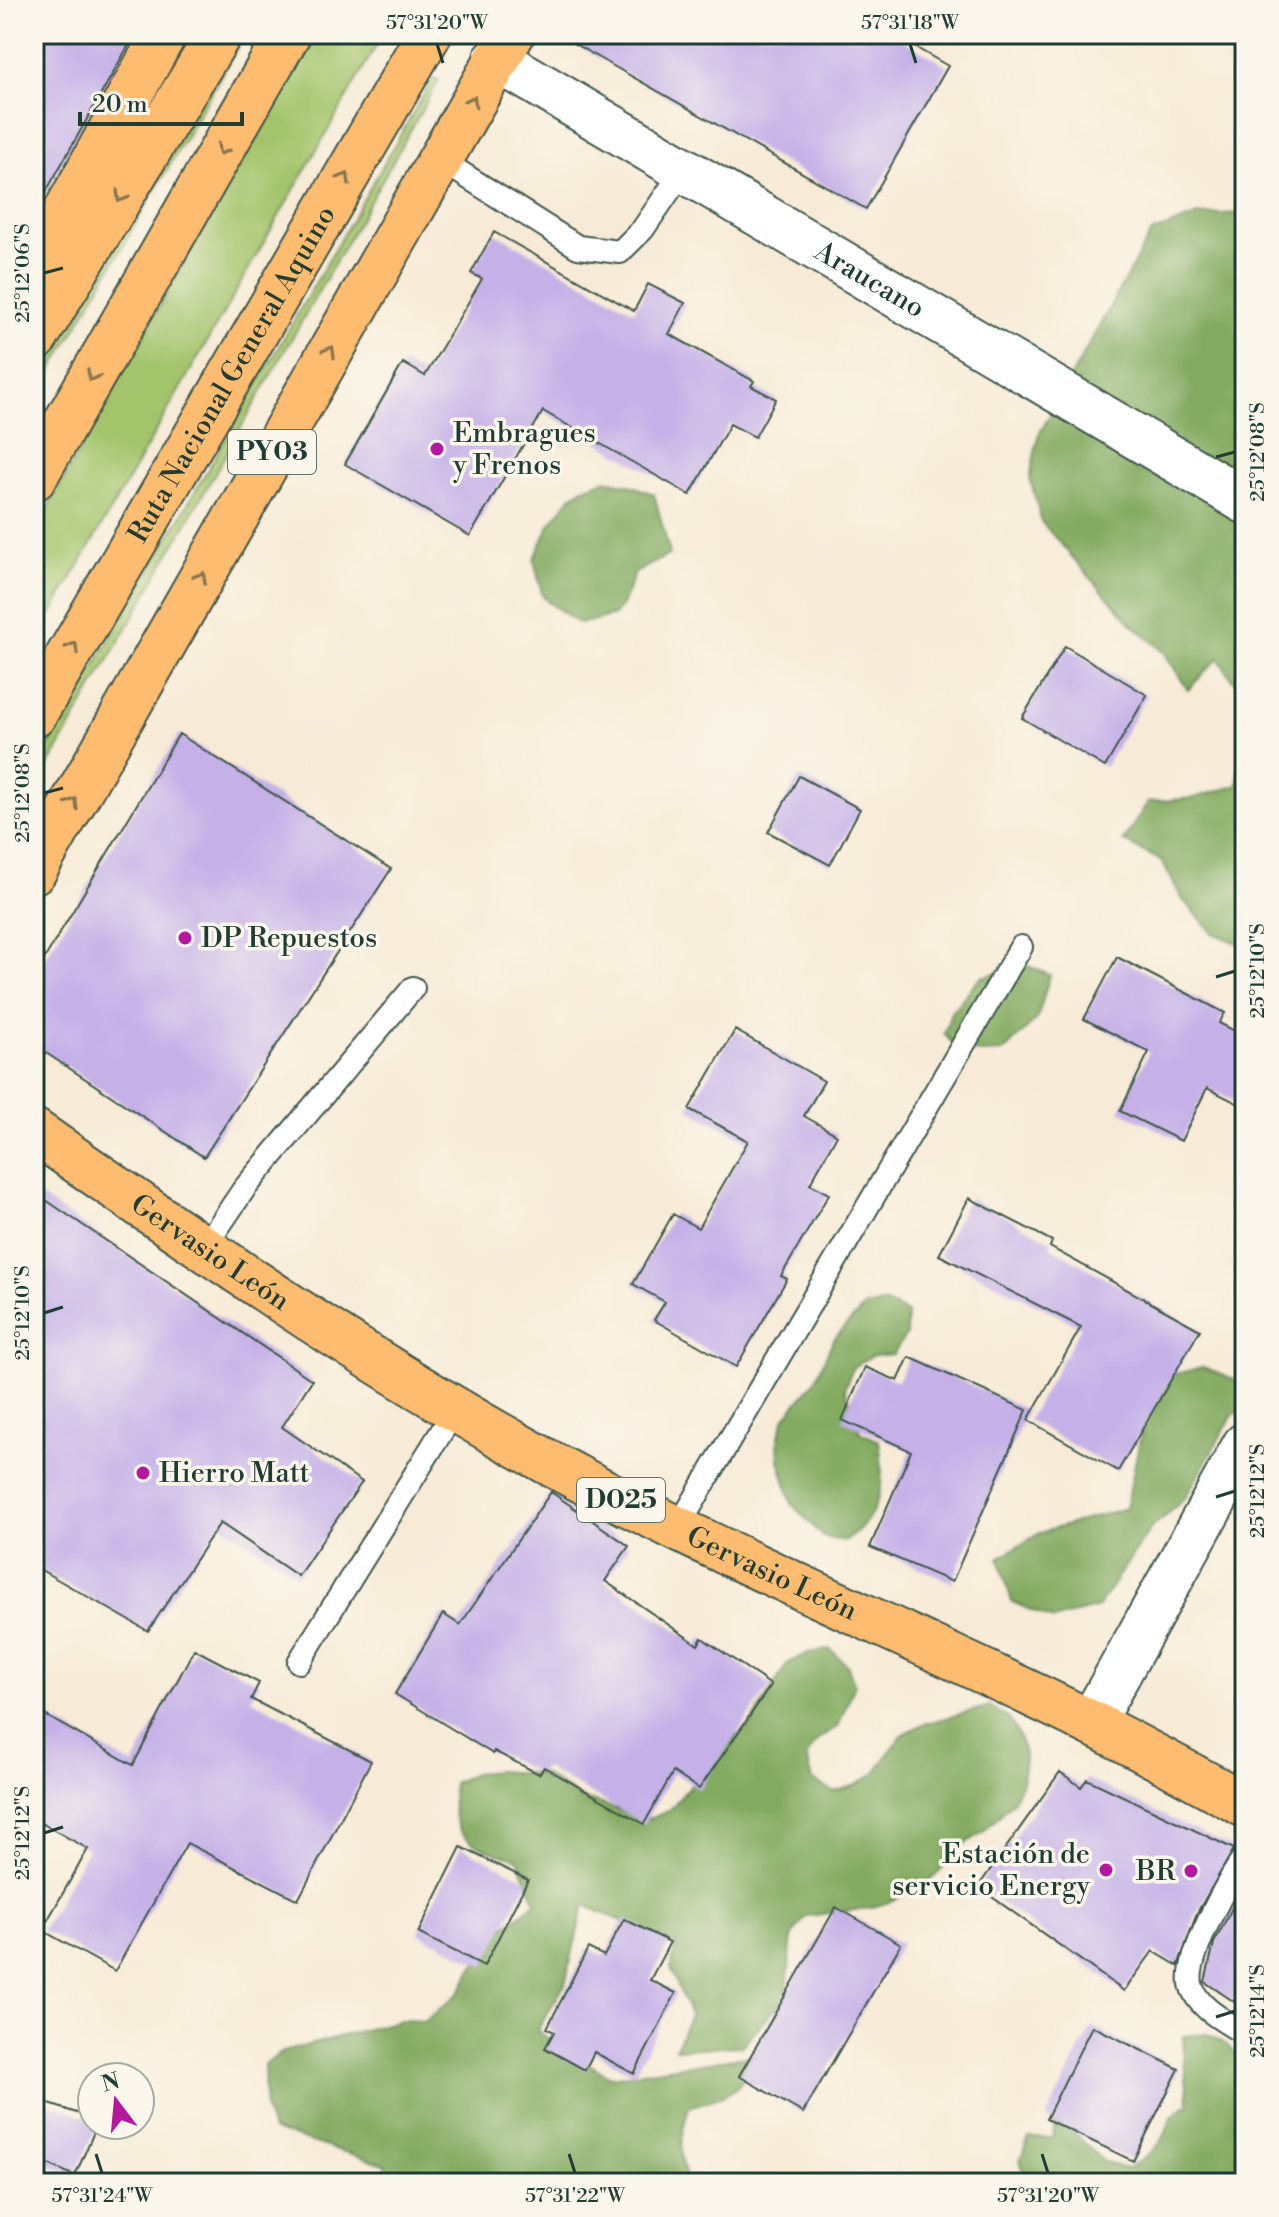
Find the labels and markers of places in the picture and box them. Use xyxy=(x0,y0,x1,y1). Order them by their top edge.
place label: Embragues y Frenos xyxy=(452,416,596,483)
marker: Embragues y Frenos xyxy=(428,440,446,458)
place label: DP Repuestos xyxy=(201,921,377,956)
marker: DP Repuestos xyxy=(176,929,194,947)
place label: Hierro Matt xyxy=(159,1456,310,1491)
marker: Hierro Matt xyxy=(134,1464,152,1482)
place label: Estación de servicio Energy xyxy=(892,1837,1090,1904)
place label: BR xyxy=(1135,1854,1176,1889)
marker: Estación de servicio Energy xyxy=(1097,1861,1115,1879)
marker: BR xyxy=(1182,1862,1200,1880)

